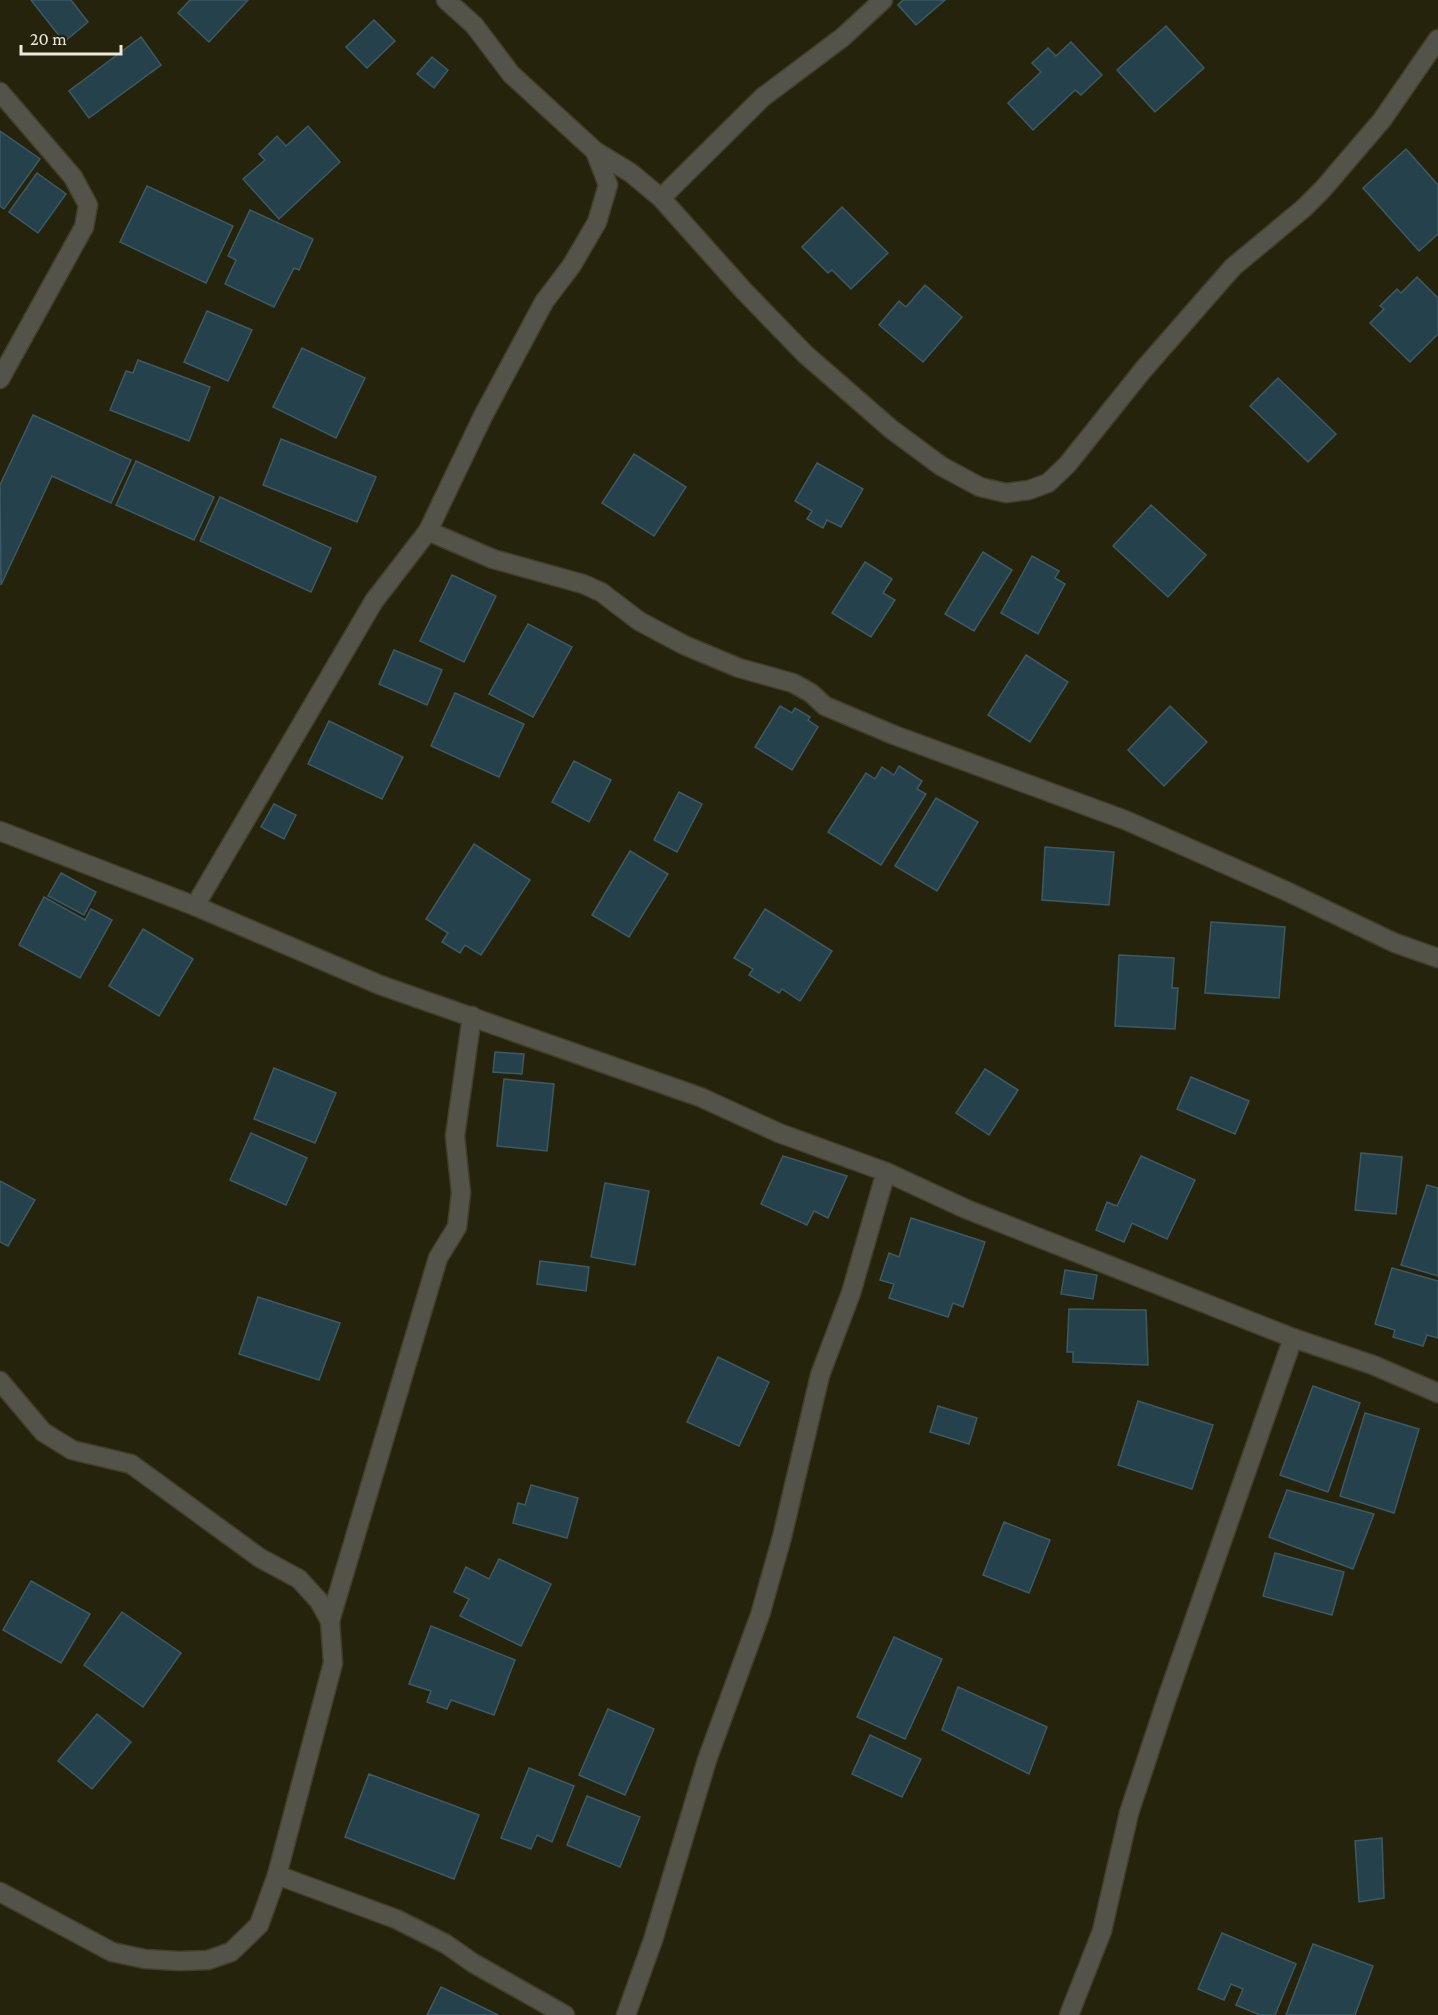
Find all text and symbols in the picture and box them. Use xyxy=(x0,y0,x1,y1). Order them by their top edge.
scale bar xyxy=(21,18,122,56)
text: 20 m xyxy=(30,29,67,49)

